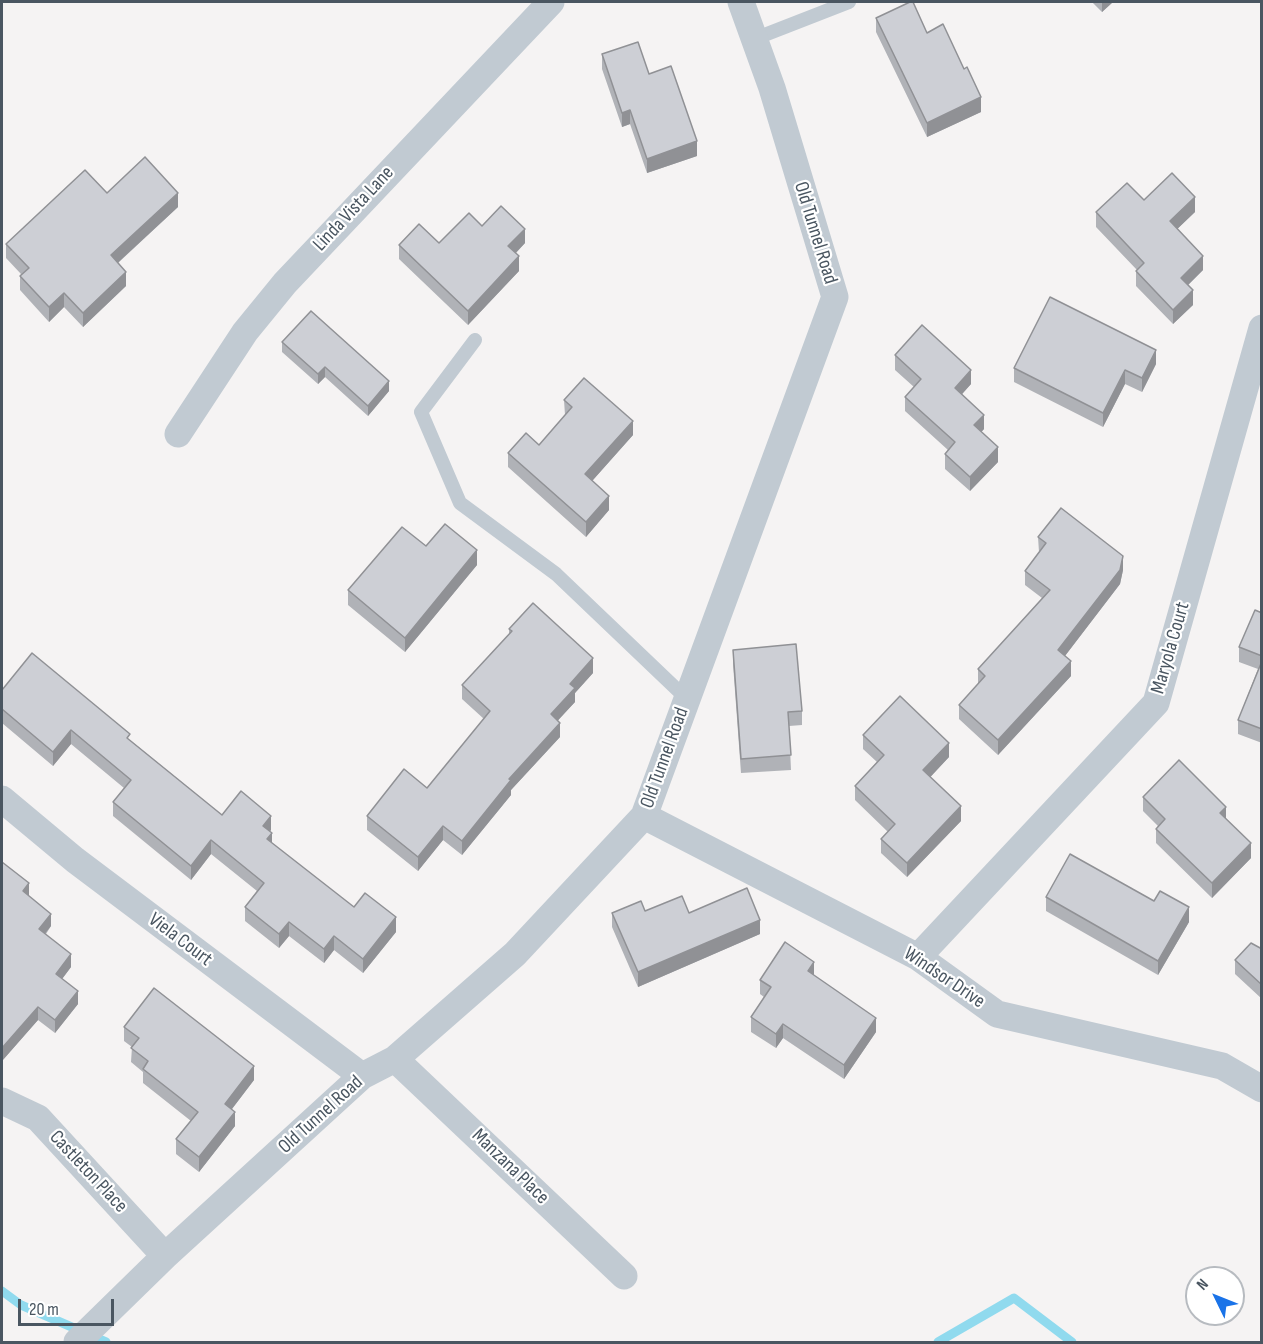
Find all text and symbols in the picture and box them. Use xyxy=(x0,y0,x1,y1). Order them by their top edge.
street label: Linda Vista Lane xyxy=(309,162,399,256)
street label: Old Tunnel Road xyxy=(788,179,842,287)
street label: Maryola Court xyxy=(1146,599,1196,697)
street label: Old Tunnel Road xyxy=(636,704,694,812)
street label: Viela Court xyxy=(143,908,217,972)
street label: Windsor Drive xyxy=(899,942,989,1014)
street label: Old Tunnel Road xyxy=(274,1071,368,1159)
street label: Manzana Place xyxy=(466,1124,554,1210)
street label: Castleton Place xyxy=(44,1126,132,1218)
north arrow xyxy=(1185,1266,1245,1326)
text: N xyxy=(1193,1275,1213,1294)
scale bar xyxy=(21,1287,117,1325)
text: 20 m xyxy=(29,1299,59,1320)

